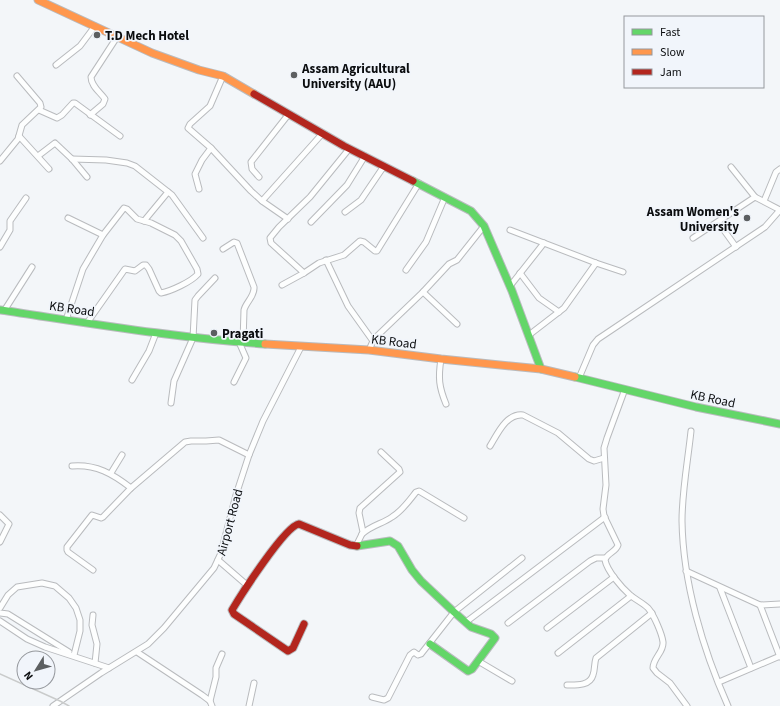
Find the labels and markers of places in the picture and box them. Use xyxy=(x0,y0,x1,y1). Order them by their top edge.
place label: T.D Mech Hotel xyxy=(105,27,189,45)
marker: T.D Mech Hotel xyxy=(92,30,102,40)
place label: Assam Agricultural University (AAU) xyxy=(301,60,410,93)
marker: Assam Agricultural University (AAU) xyxy=(289,70,299,80)
place label: Assam Women's University xyxy=(646,203,739,236)
marker: Assam Women's University xyxy=(742,213,752,223)
place label: Pragati xyxy=(222,325,263,343)
marker: Pragati xyxy=(209,328,219,338)

